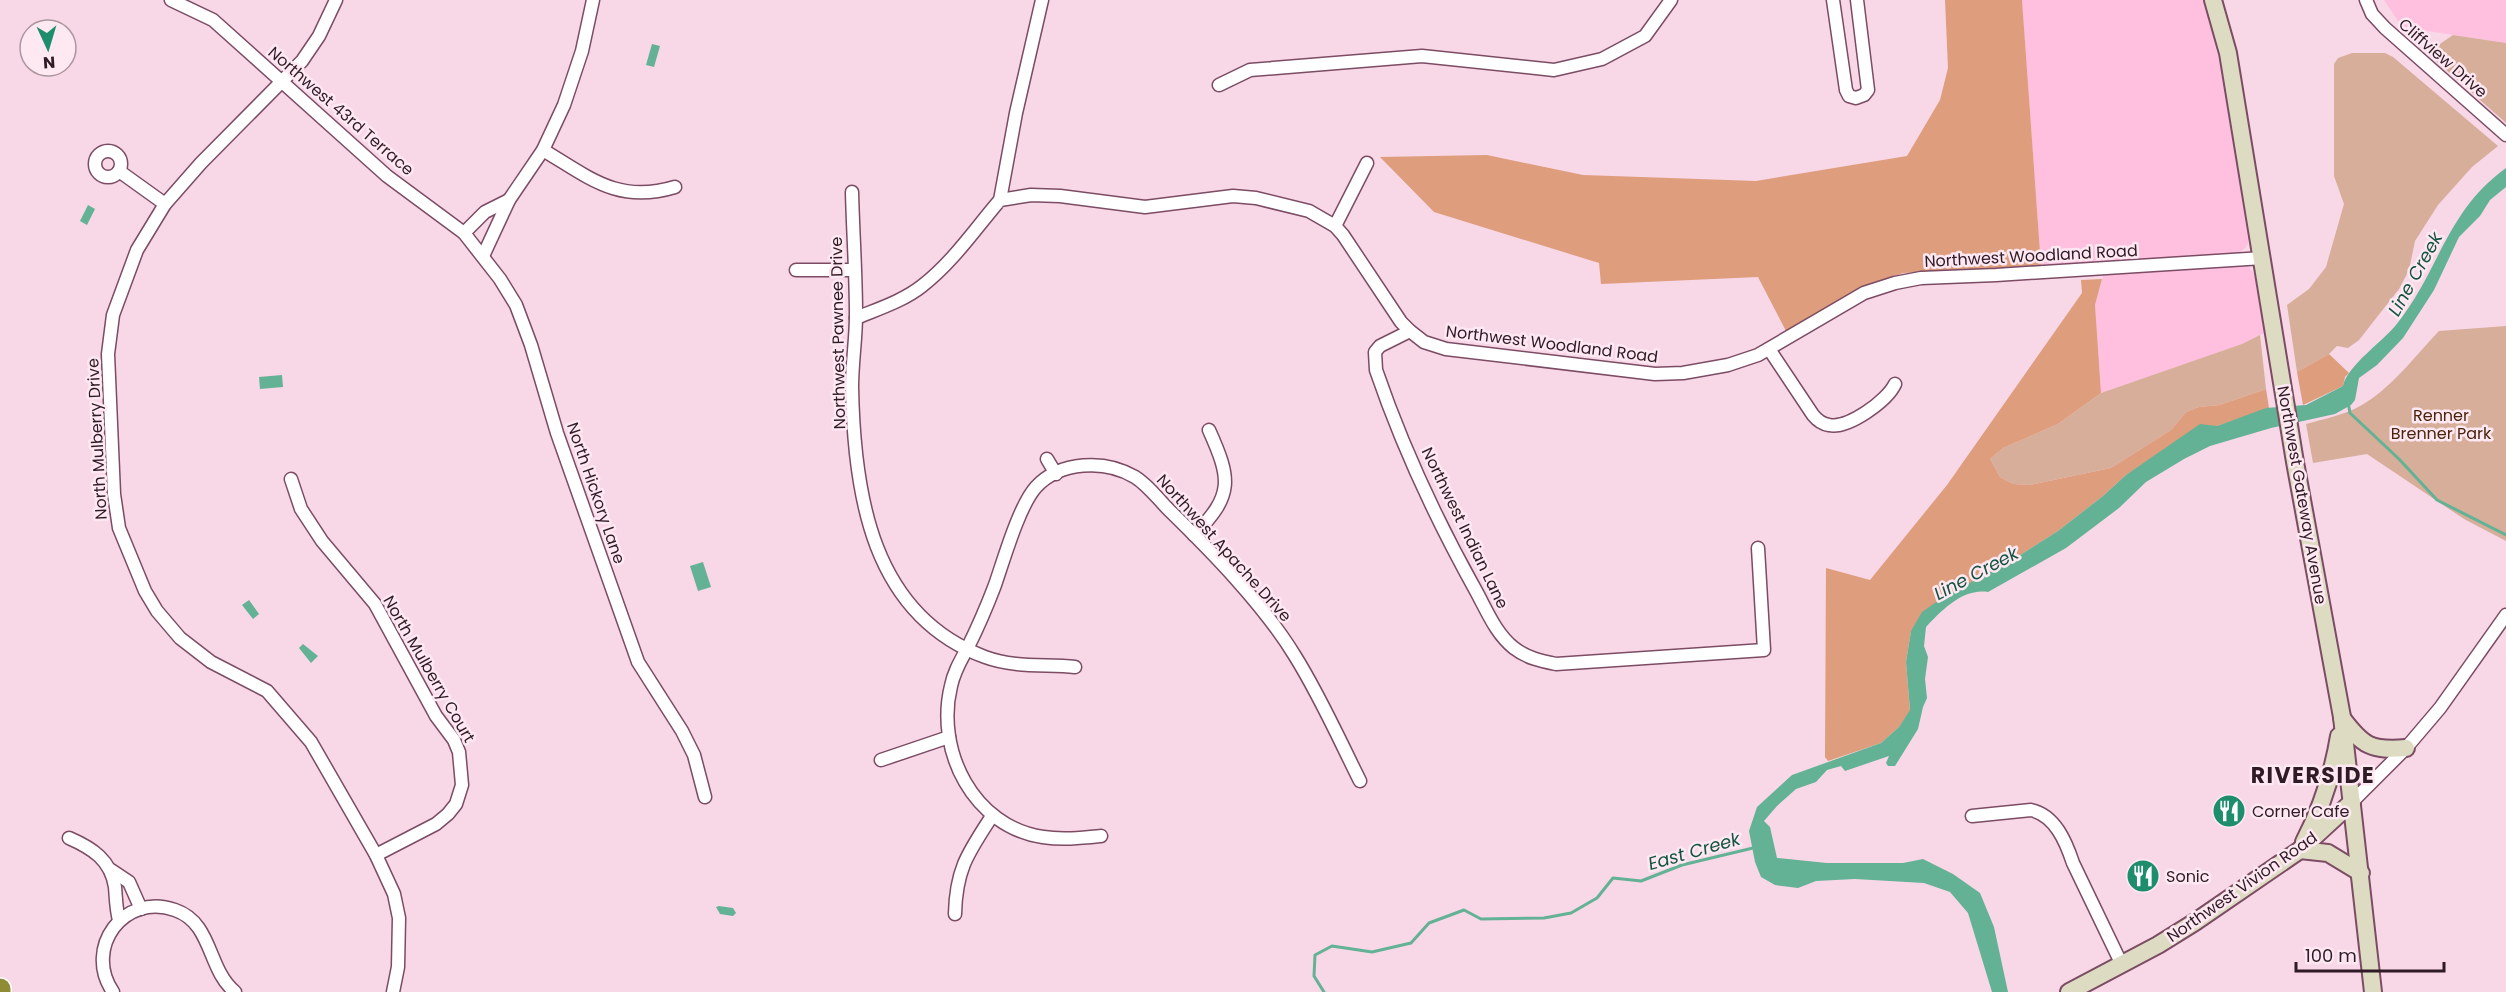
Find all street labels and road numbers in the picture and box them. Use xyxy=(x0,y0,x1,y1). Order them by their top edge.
street label: Cliffview Drive xyxy=(2394,13,2493,103)
street label: Northwest 43rd Terrace xyxy=(263,41,419,181)
street label: Northwest Pawnee Drive xyxy=(825,236,851,430)
street label: Northwest Woodland Road xyxy=(1924,239,2138,273)
street label: Northwest Woodland Road xyxy=(1445,320,1659,368)
street label: North Mulberry Drive xyxy=(81,358,113,520)
street label: Northwest Gateway Avenue xyxy=(2271,384,2333,606)
street label: North Hickory Lane xyxy=(561,419,631,567)
street label: Northwest Indian Lane xyxy=(1416,443,1514,613)
street label: Northwest Apache Drive xyxy=(1151,469,1297,627)
street label: North Mulberry Court xyxy=(377,591,481,747)
street label: Northwest Vivion Road xyxy=(2162,826,2322,948)

